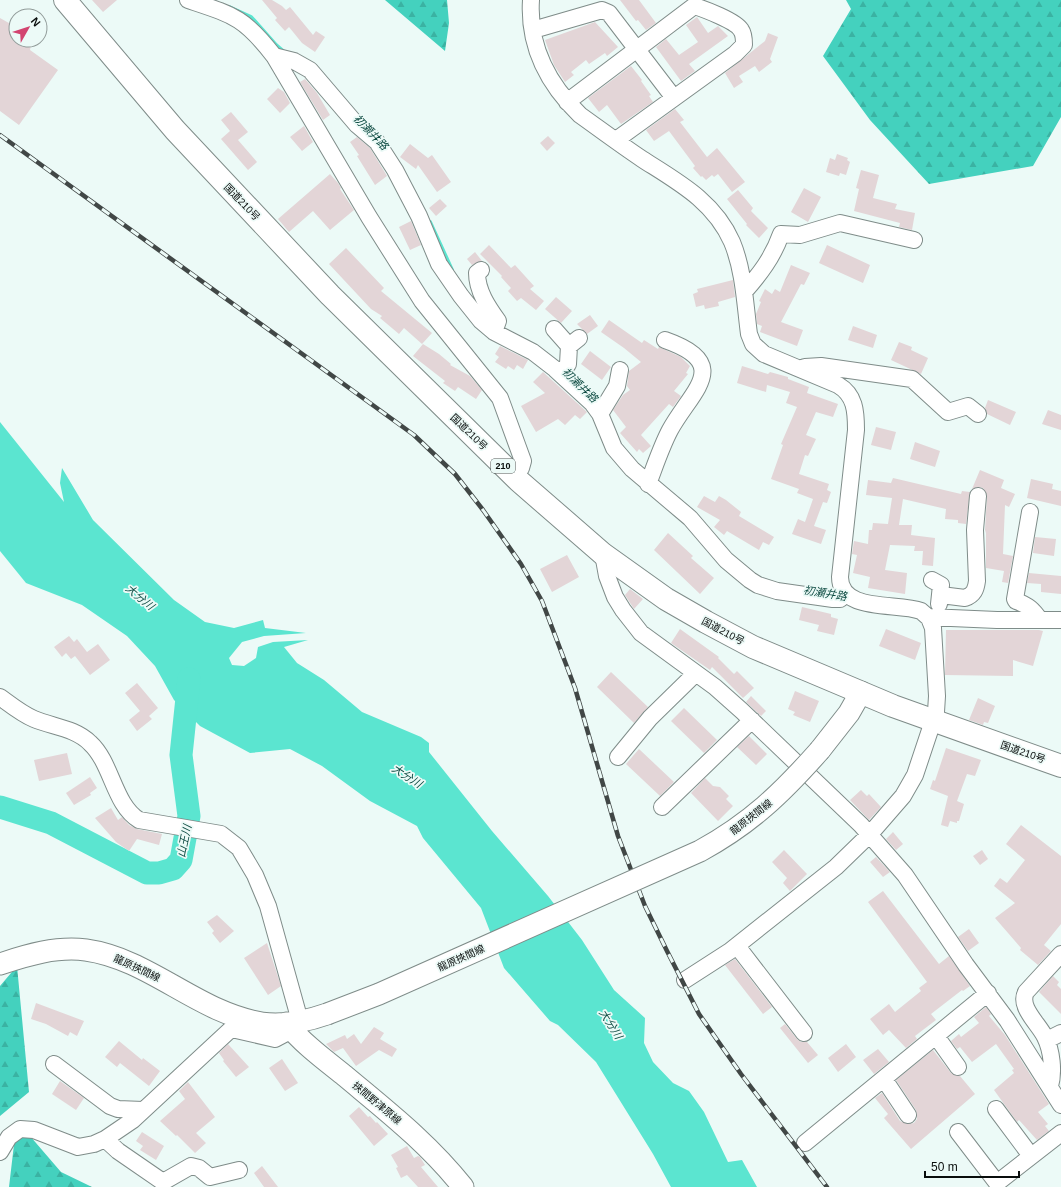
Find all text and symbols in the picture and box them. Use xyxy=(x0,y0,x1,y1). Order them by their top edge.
north arrow xyxy=(8,8,48,48)
text: N xyxy=(29,15,43,29)
water label: 初瀬井路 xyxy=(351,112,391,153)
street label: 国道210号 xyxy=(222,181,262,223)
water label: 初瀬井路 xyxy=(560,365,601,405)
street label: 国道210号 xyxy=(448,412,490,452)
road number: 210 xyxy=(491,459,515,473)
water label: 大分川 xyxy=(124,582,157,613)
water label: 初瀬井路 xyxy=(802,584,849,603)
street label: 国道210号 xyxy=(700,615,746,647)
street label: 国道210号 xyxy=(999,739,1047,765)
water label: 大分川 xyxy=(390,762,425,791)
street label: 龍原挾間線 xyxy=(728,797,774,837)
water label: 山王川 xyxy=(175,823,194,858)
street label: 龍原挾間線 xyxy=(436,943,486,973)
street label: 龍原挾間線 xyxy=(112,952,162,984)
water label: 大分川 xyxy=(597,1007,625,1042)
street label: 挾間野津原線 xyxy=(350,1080,404,1126)
scale bar xyxy=(925,1153,1019,1179)
text: 50 m xyxy=(931,1160,958,1174)

